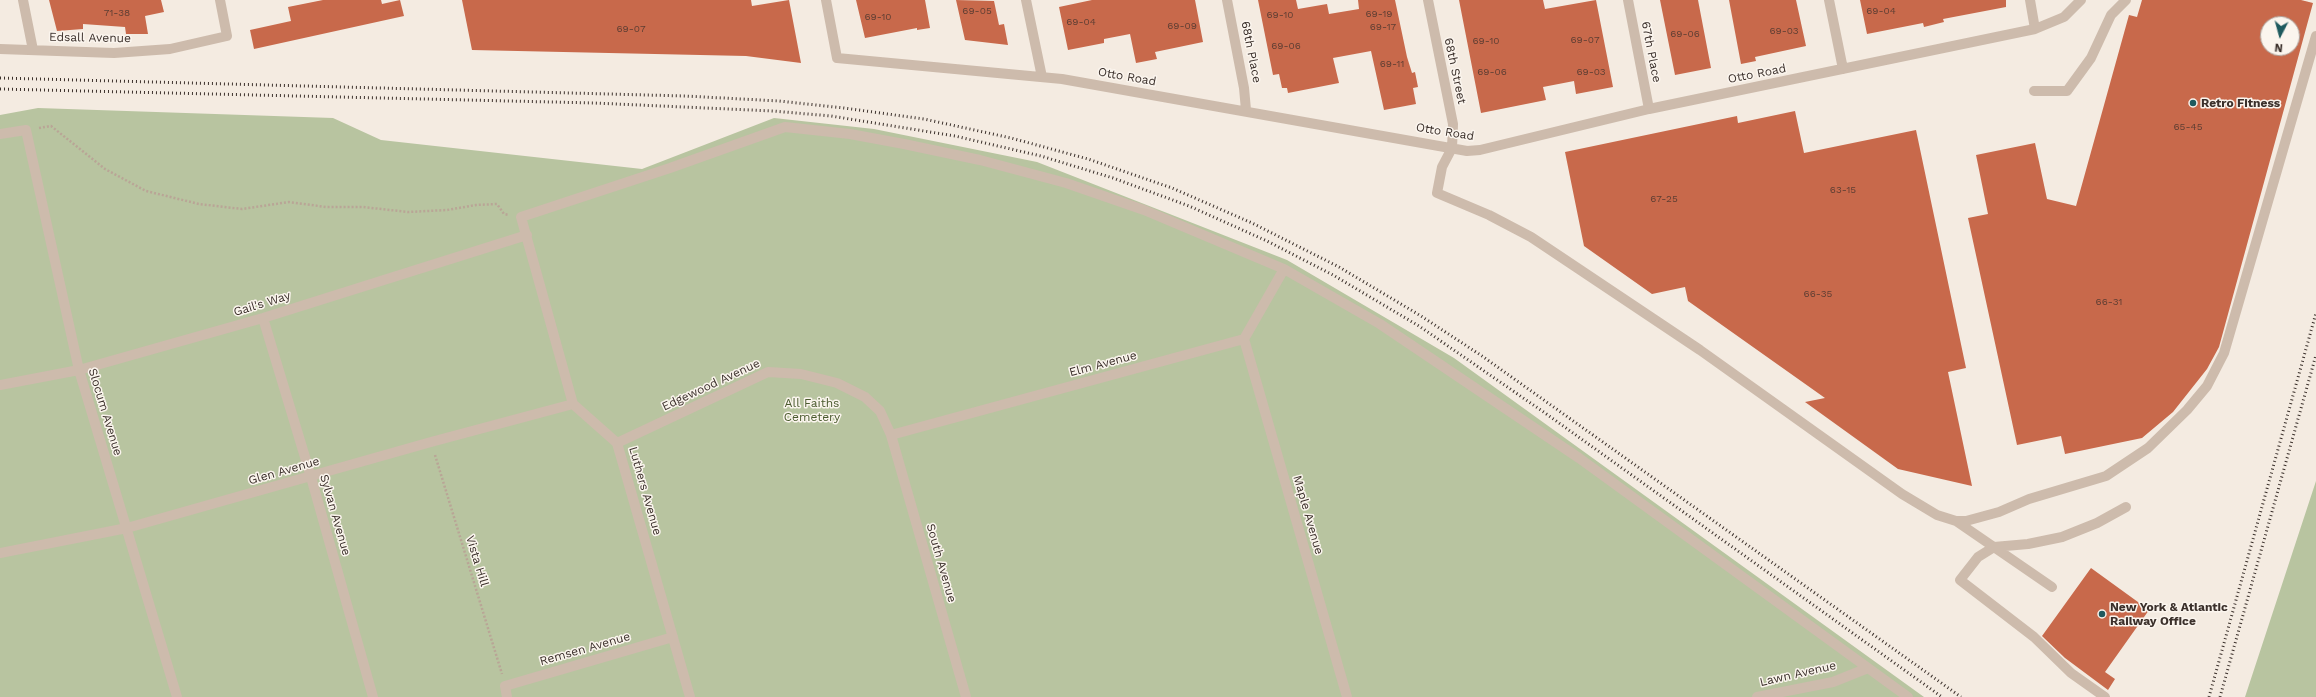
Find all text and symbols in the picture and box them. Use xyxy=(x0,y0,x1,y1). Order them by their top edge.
house number: 69-05 xyxy=(962,5,992,17)
house number: 69-04 xyxy=(1866,5,1896,17)
house number: 71-38 xyxy=(104,7,130,19)
house number: 69-19 xyxy=(1365,8,1393,20)
house number: 69-10 xyxy=(1266,9,1294,21)
house number: 69-10 xyxy=(864,11,892,23)
house number: 69-04 xyxy=(1066,16,1096,28)
north arrow xyxy=(2260,16,2300,56)
house number: 69-09 xyxy=(1167,20,1197,32)
street label: 68th Place xyxy=(1238,20,1264,84)
street label: 67th Place xyxy=(1638,20,1664,84)
house number: 69-17 xyxy=(1370,21,1396,33)
house number: 69-07 xyxy=(617,23,645,35)
house number: 69-03 xyxy=(1769,25,1799,37)
house number: 69-06 xyxy=(1670,28,1700,40)
street label: Edsall Avenue xyxy=(49,30,131,46)
house number: 69-07 xyxy=(1571,34,1599,46)
house number: 69-10 xyxy=(1472,35,1500,47)
street label: 68th Street xyxy=(1441,37,1469,105)
house number: 69-06 xyxy=(1271,40,1301,52)
text: N xyxy=(2274,41,2284,54)
house number: 69-11 xyxy=(1380,58,1404,70)
street label: Otto Road xyxy=(1727,61,1787,87)
street label: Otto Road xyxy=(1097,65,1157,89)
house number: 69-06 xyxy=(1477,66,1507,78)
house number: 69-03 xyxy=(1576,66,1606,78)
place label: Retro Fitness xyxy=(2201,96,2280,110)
marker: Retro Fitness xyxy=(2188,98,2198,108)
street label: Otto Road xyxy=(1415,120,1475,144)
house number: 65-45 xyxy=(2174,121,2202,133)
house number: 63-15 xyxy=(1830,184,1856,196)
house number: 67-25 xyxy=(1650,193,1678,205)
house number: 66-35 xyxy=(1804,288,1832,300)
street label: Gail's Way xyxy=(232,289,292,319)
house number: 66-31 xyxy=(2096,296,2122,308)
street label: Elm Avenue xyxy=(1068,348,1138,380)
street label: Edgewood Avenue xyxy=(660,356,762,414)
street label: Slocum Avenue xyxy=(85,367,125,457)
park label: All Faiths Cemetery xyxy=(784,396,840,424)
street label: Luthers Avenue xyxy=(625,445,665,537)
street label: Glen Avenue xyxy=(247,454,321,488)
street label: Sylvan Avenue xyxy=(317,473,353,557)
street label: Maple Avenue xyxy=(1290,474,1326,556)
street label: South Avenue xyxy=(923,522,959,604)
street label: Vista Hill xyxy=(462,534,492,588)
place label: New York & Atlantic Railway Office xyxy=(2110,600,2228,628)
marker: New York & Atlantic Railway Office xyxy=(2097,609,2107,619)
street label: Remsen Avenue xyxy=(538,629,632,669)
street label: Lawn Avenue xyxy=(1758,658,1838,690)

